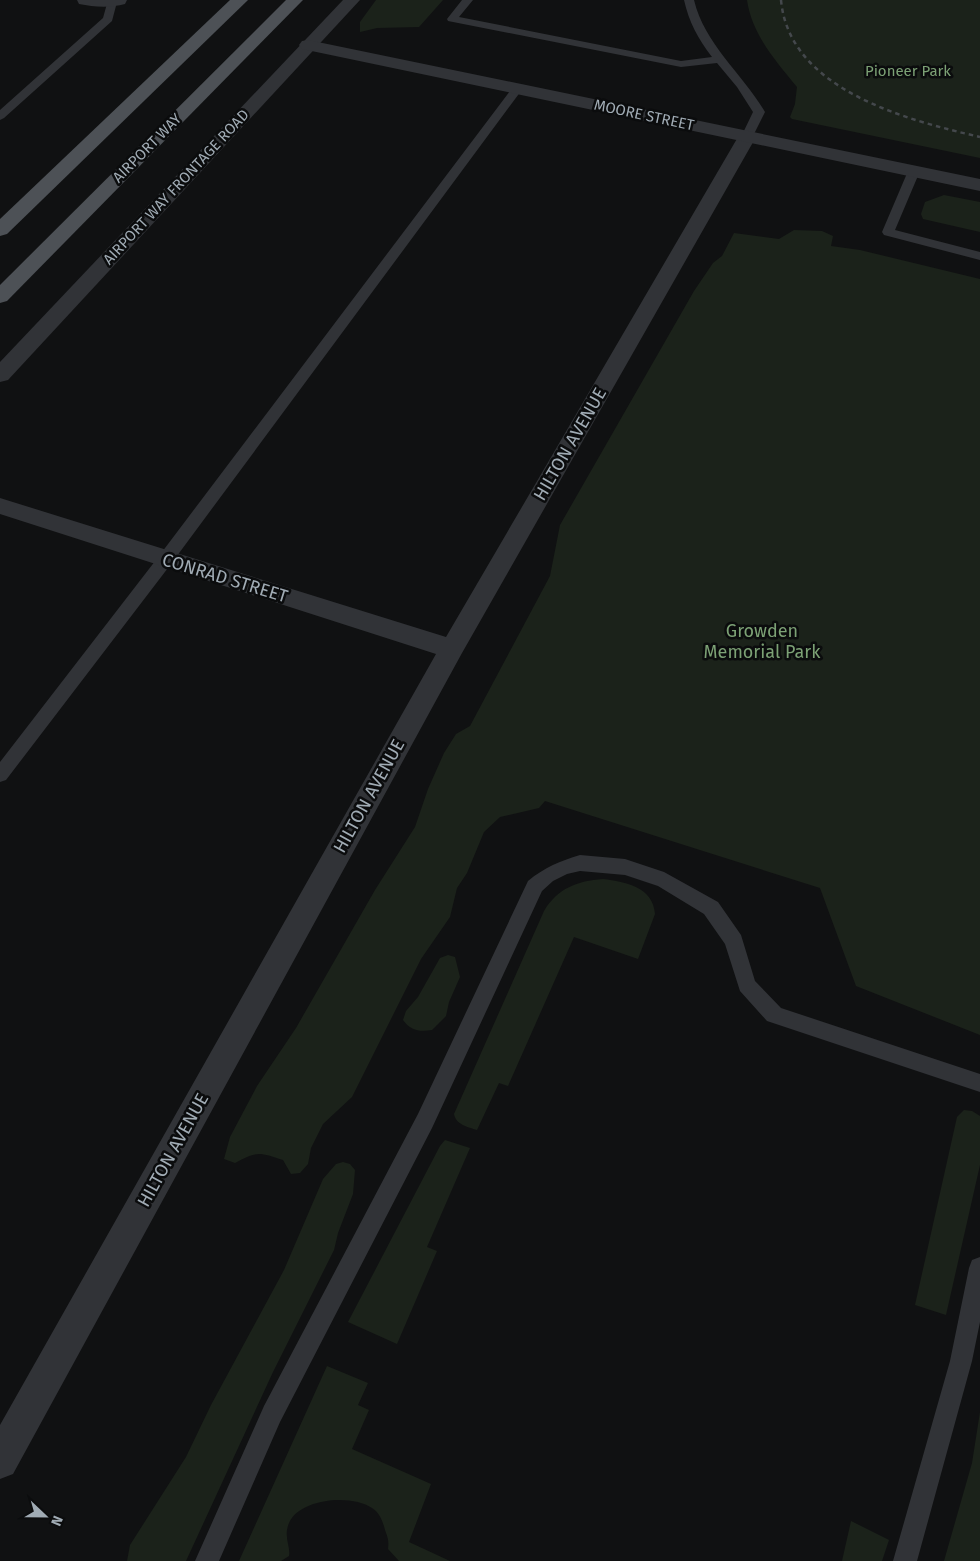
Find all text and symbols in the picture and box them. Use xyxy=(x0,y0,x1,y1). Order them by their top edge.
park label: Pioneer Park xyxy=(865,62,951,80)
street label: MOORE STREET xyxy=(592,96,696,134)
street label: AIRPORT WAY FRONTAGE ROAD xyxy=(99,106,253,268)
street label: AIRPORT WAY xyxy=(109,109,186,186)
street label: HILTON AVENUE xyxy=(529,384,611,504)
street label: CONRAD STREET xyxy=(160,548,291,608)
park label: Growden Memorial Park xyxy=(704,620,821,663)
street label: HILTON AVENUE xyxy=(329,735,409,857)
street label: HILTON AVENUE xyxy=(133,1089,213,1211)
north arrow xyxy=(20,1491,70,1541)
text: N xyxy=(47,1513,66,1528)

